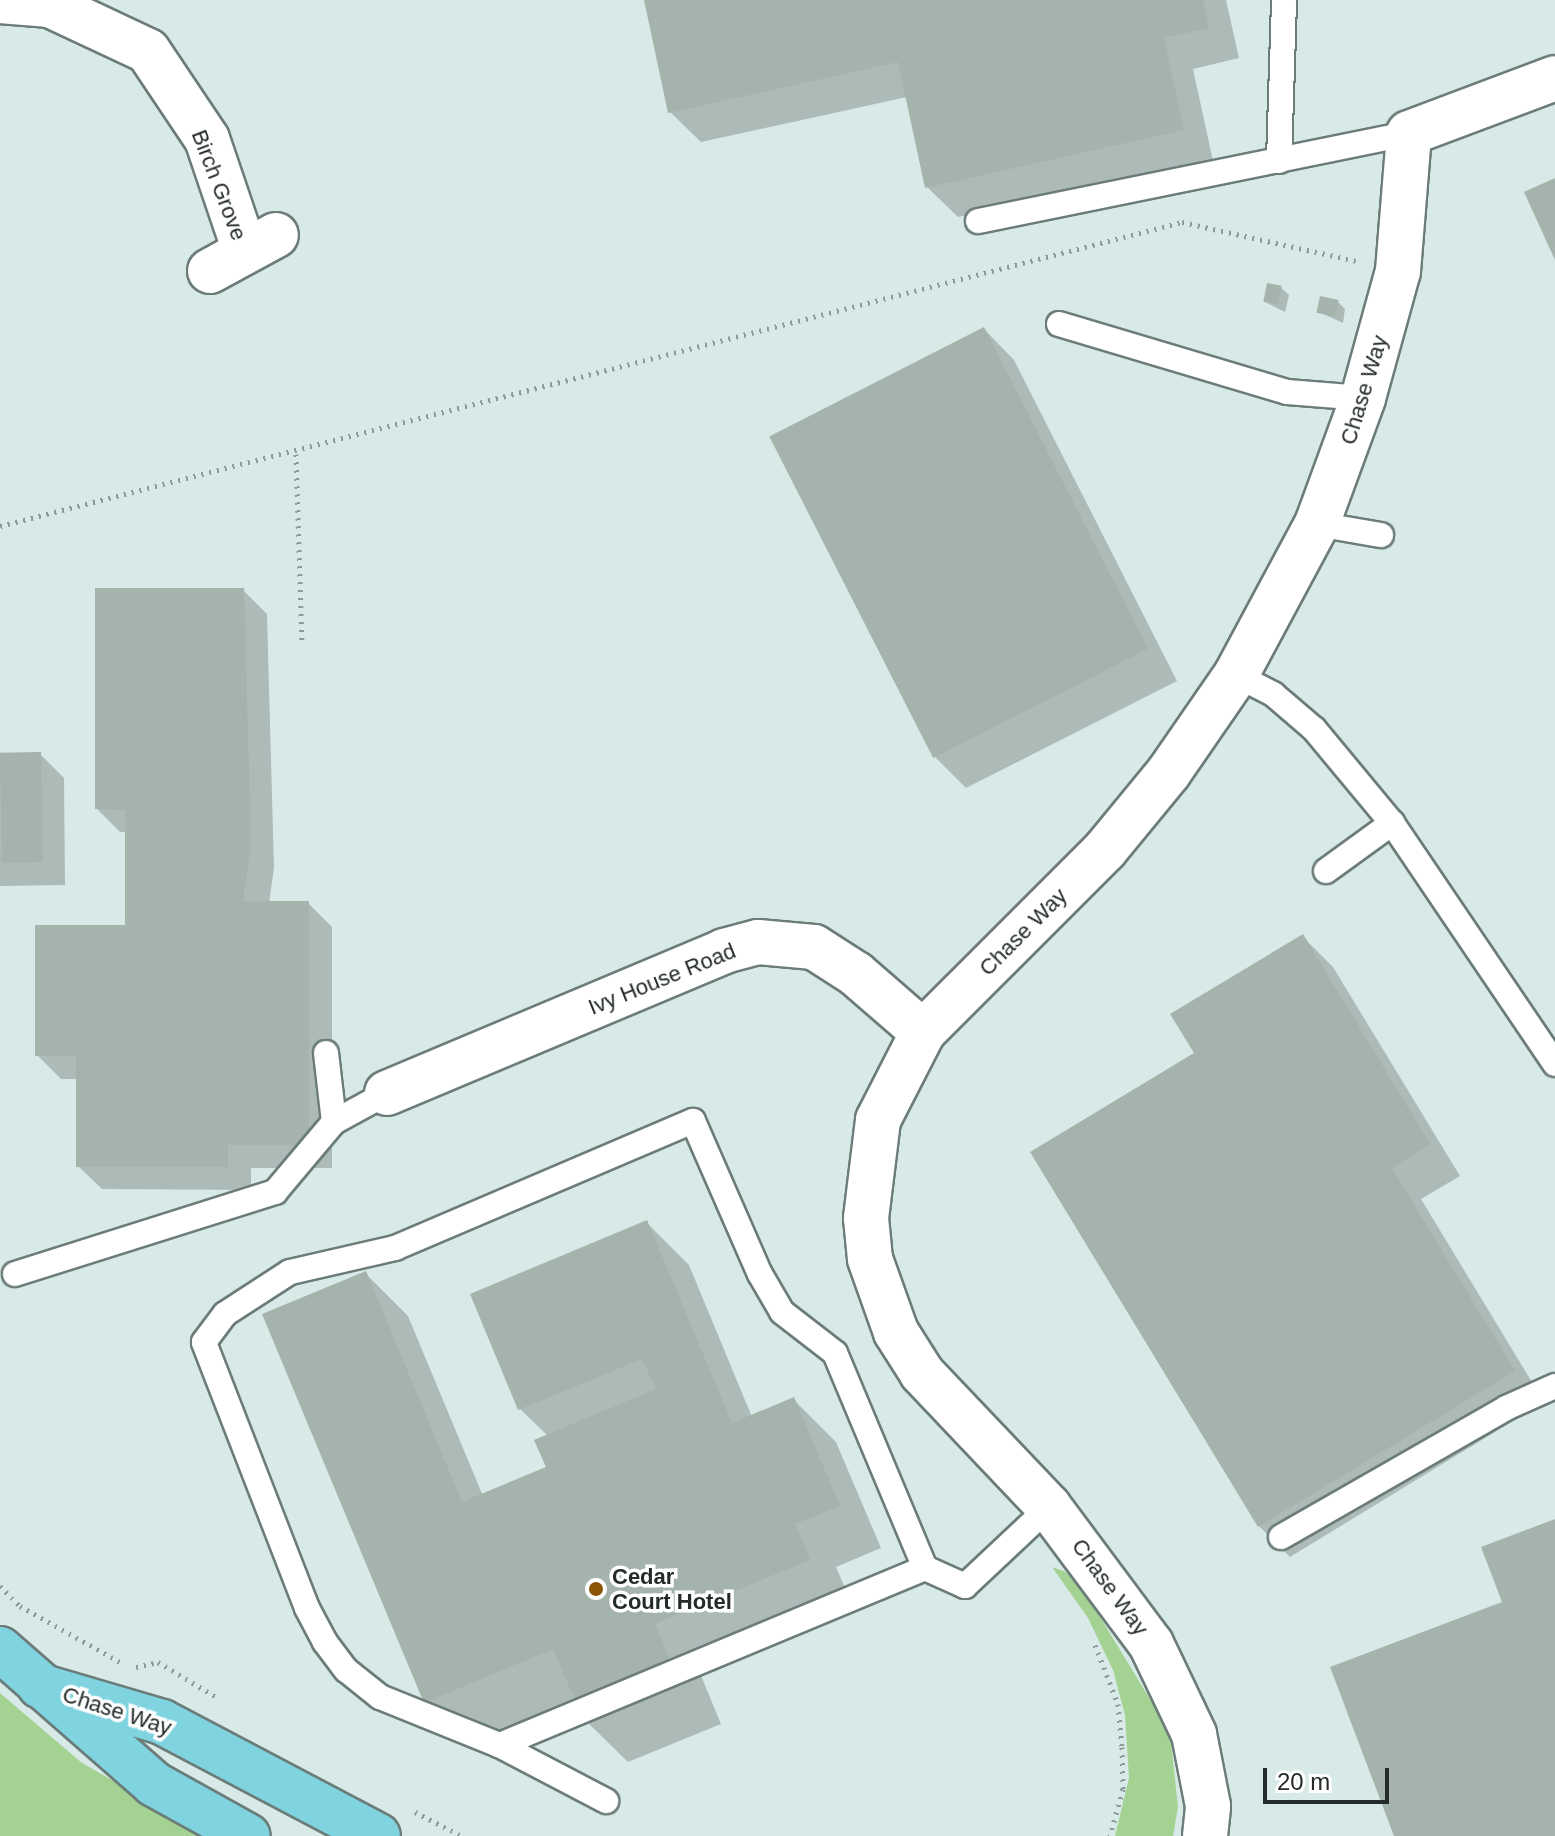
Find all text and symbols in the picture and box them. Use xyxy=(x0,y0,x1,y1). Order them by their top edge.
street label: Birch Grove xyxy=(186,126,252,244)
street label: Chase Way xyxy=(1335,332,1393,448)
street label: Chase Way xyxy=(974,883,1072,981)
street label: Ivy House Road xyxy=(584,937,740,1021)
street label: Chase Way xyxy=(1066,1534,1154,1640)
place label: Cedar Court Hotel xyxy=(612,1563,732,1614)
marker: Cedar Court Hotel xyxy=(587,1580,605,1598)
street label: Chase Way xyxy=(59,1681,175,1741)
scale bar xyxy=(1267,1752,1393,1802)
text: 20 m xyxy=(1277,1768,1330,1795)

